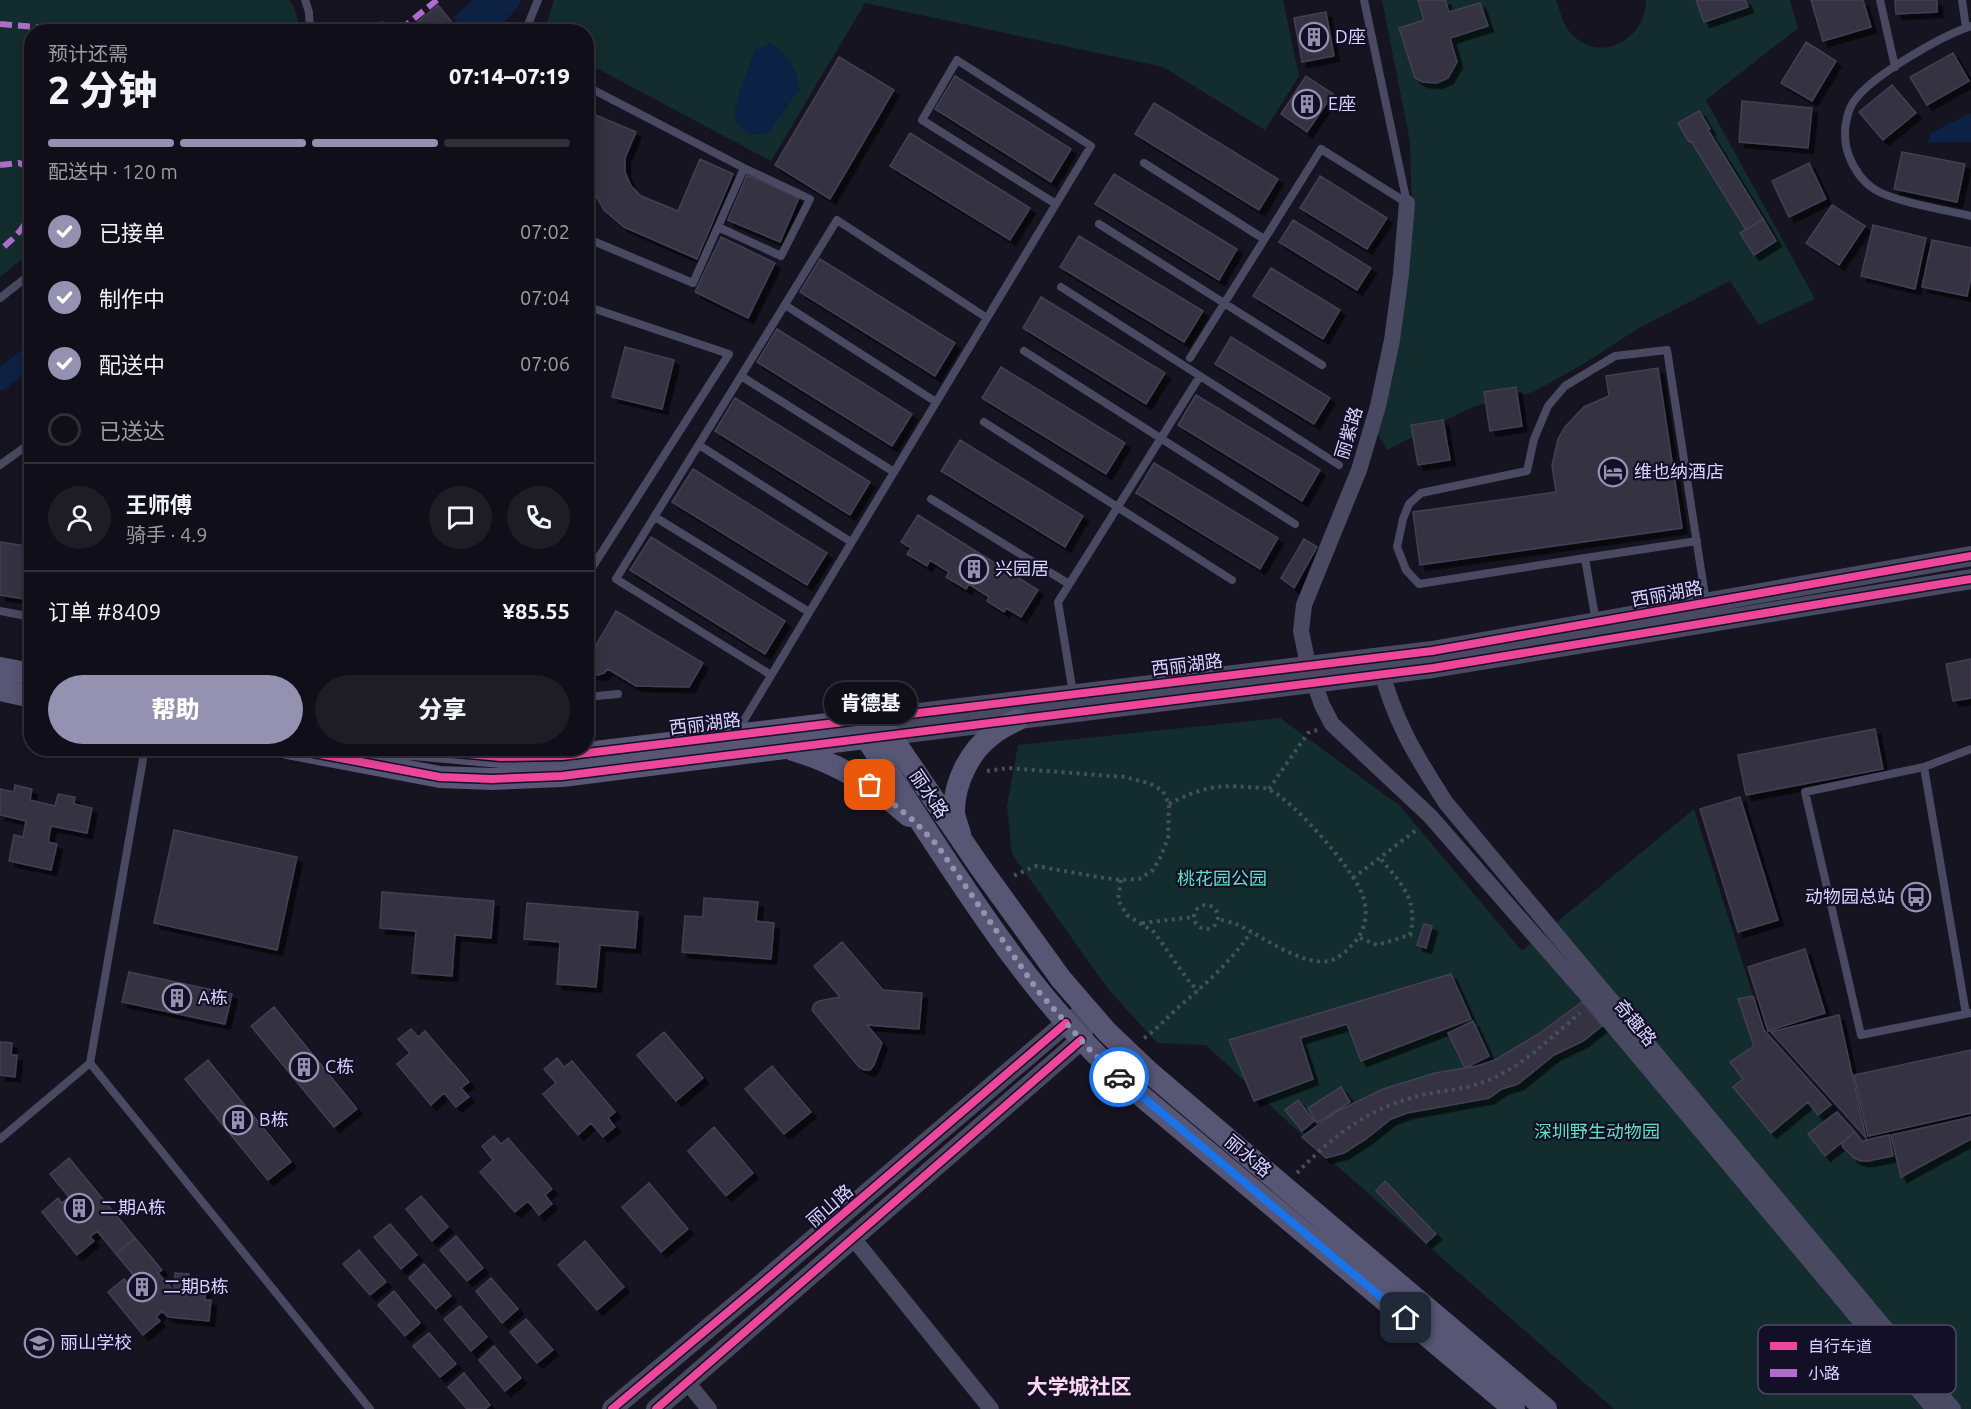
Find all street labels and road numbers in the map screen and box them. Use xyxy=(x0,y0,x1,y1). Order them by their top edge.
street label: 丽紫路 xyxy=(1331,404,1366,461)
street label: 西丽湖路 xyxy=(1630,577,1704,609)
street label: 西丽湖路 xyxy=(1150,650,1224,678)
street label: 西丽湖路 xyxy=(668,709,742,737)
street label: 丽水路 xyxy=(906,765,953,821)
street label: 奇趣路 xyxy=(1611,995,1661,1049)
street label: 丽水路 xyxy=(1222,1130,1276,1180)
street label: 丽山路 xyxy=(802,1180,856,1231)

